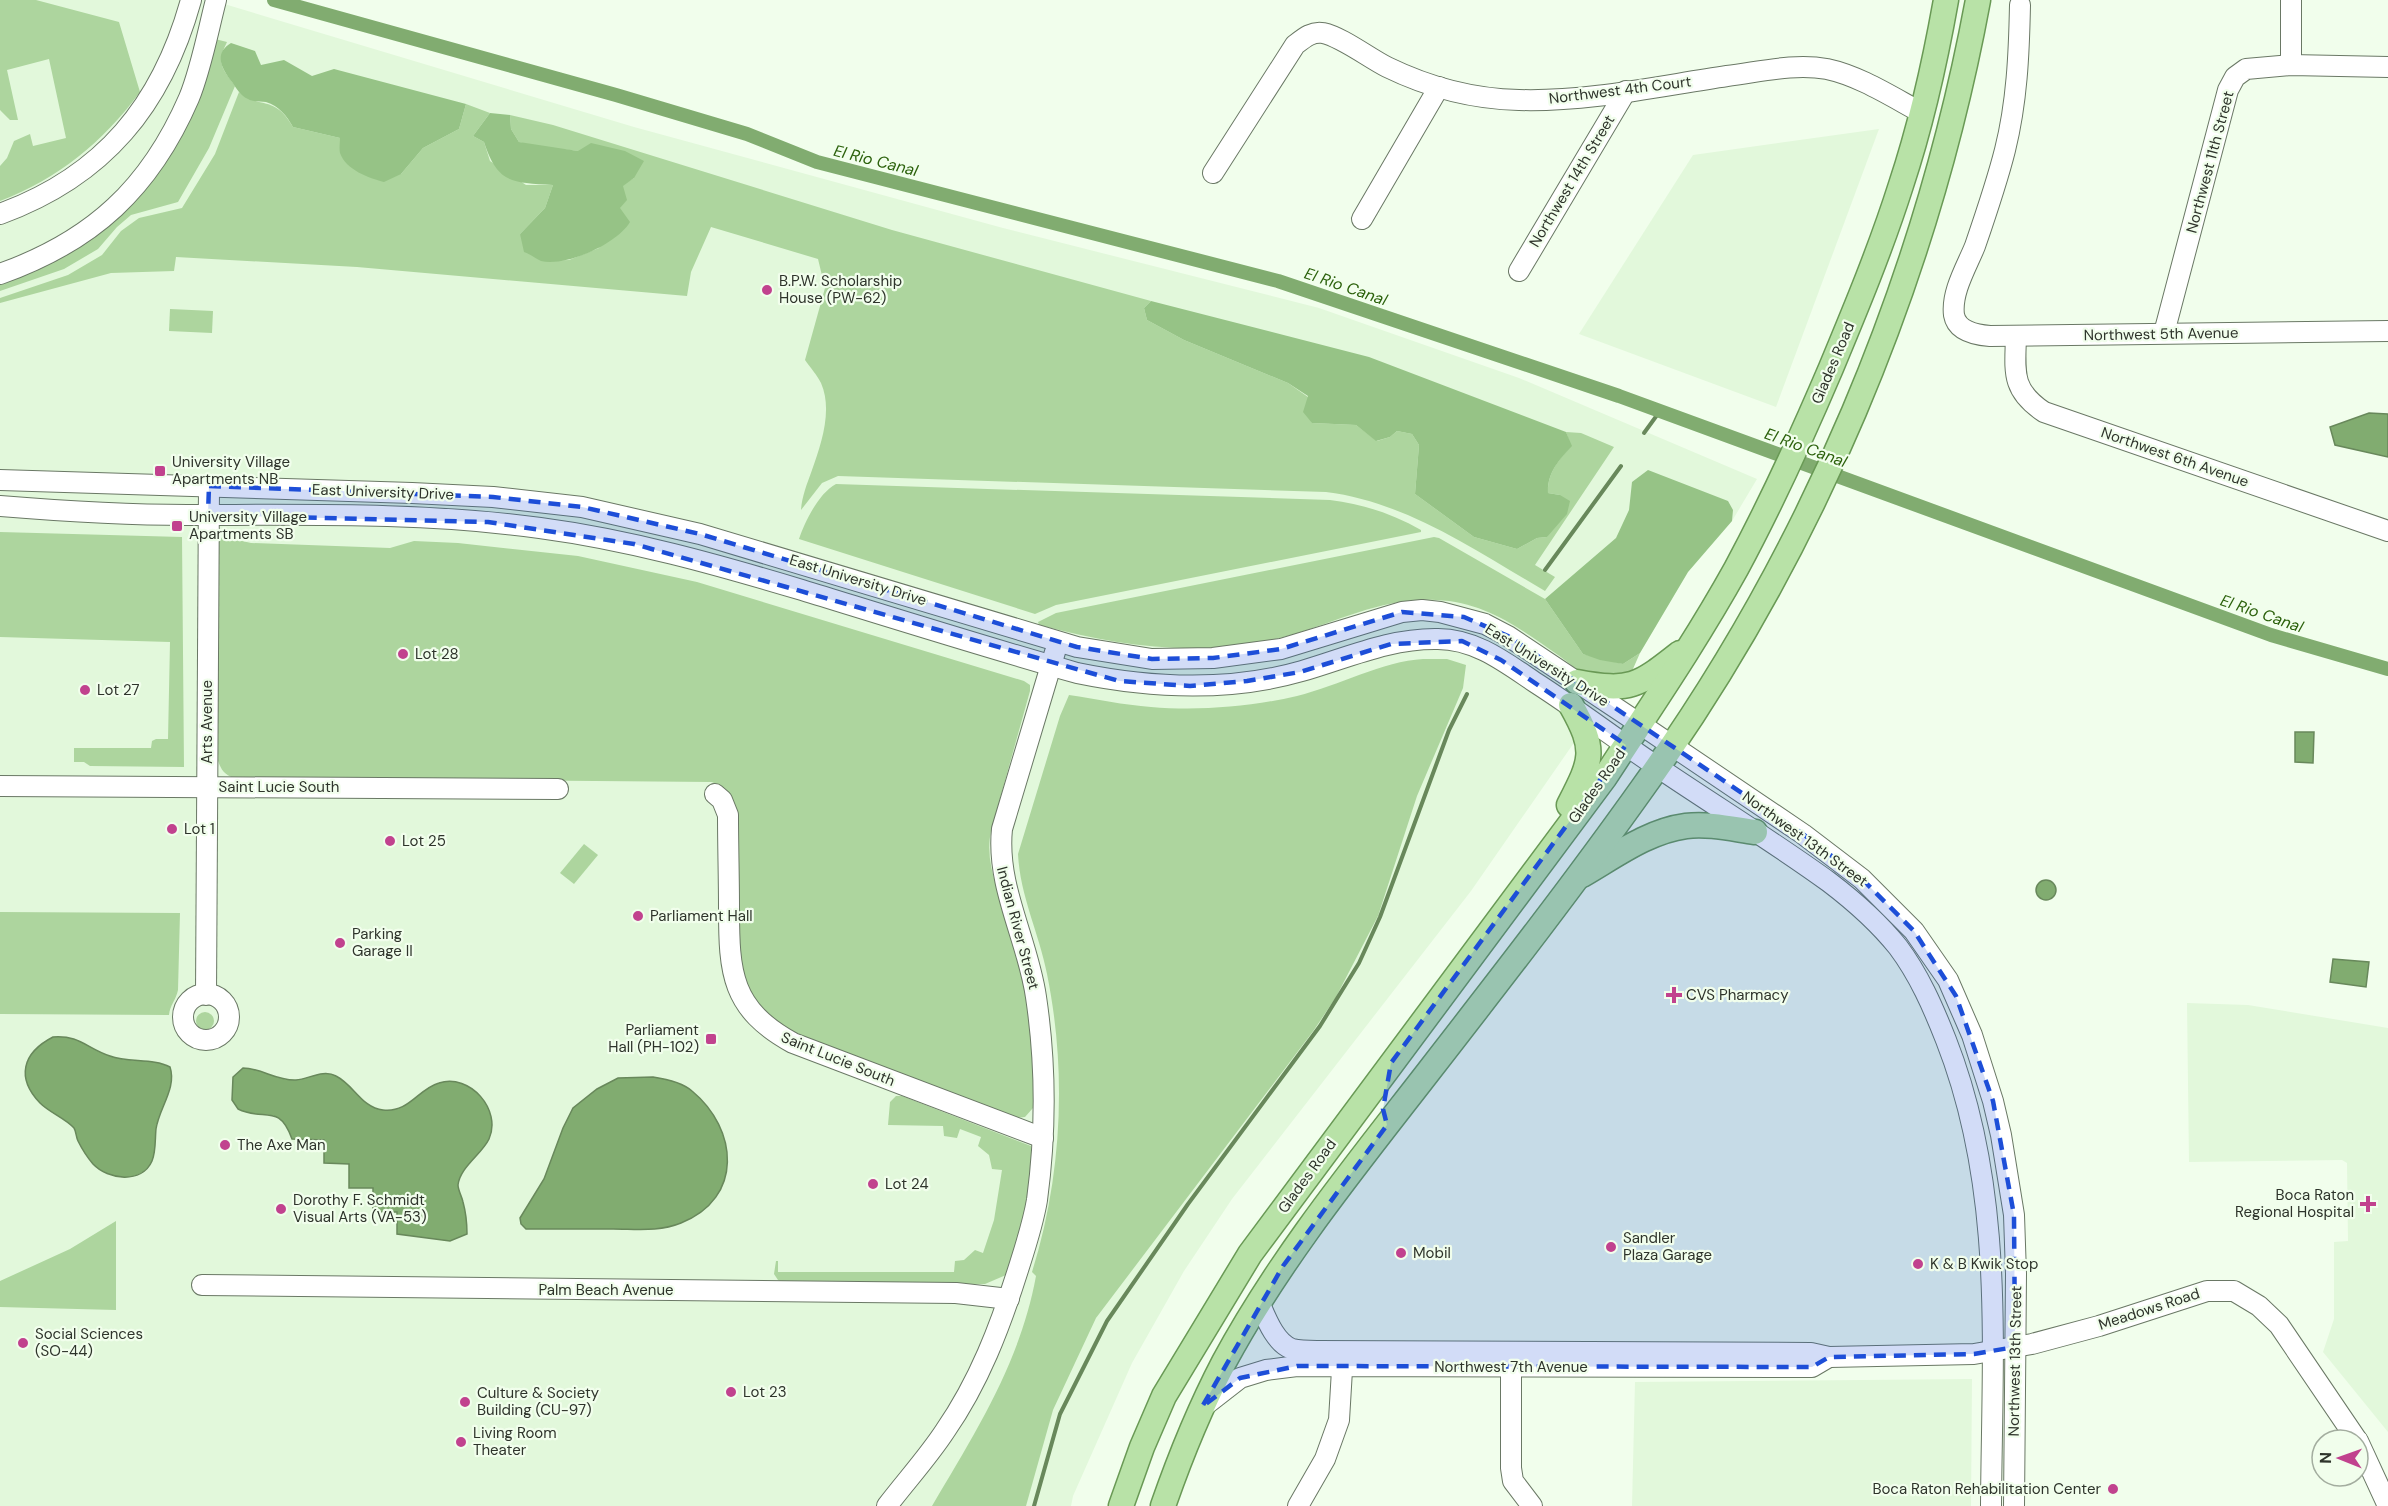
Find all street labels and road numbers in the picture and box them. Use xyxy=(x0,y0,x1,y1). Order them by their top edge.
street label: Northwest 4th Court xyxy=(1548,71,1692,109)
street label: Northwest 11th Street xyxy=(2181,89,2239,235)
street label: Northwest 14th Street xyxy=(1525,111,1619,251)
street label: Glades Road xyxy=(1807,319,1859,407)
street label: Northwest 5th Avenue xyxy=(2083,323,2239,345)
street label: Northwest 6th Avenue xyxy=(2098,422,2252,492)
street label: East University Drive xyxy=(312,480,454,504)
street label: East University Drive xyxy=(787,550,929,610)
street label: East University Drive xyxy=(1481,619,1613,711)
street label: Arts Avenue xyxy=(197,680,217,764)
street label: Glades Road xyxy=(1564,745,1630,827)
street label: Saint Lucie South xyxy=(219,777,339,797)
street label: Northwest 13th Street xyxy=(1738,787,1872,891)
street label: Indian River Street xyxy=(992,864,1044,992)
street label: Saint Lucie South xyxy=(778,1027,898,1091)
street label: Glades Road xyxy=(1273,1135,1341,1217)
street label: Palm Beach Avenue xyxy=(538,1280,674,1300)
street label: Meadows Road xyxy=(2096,1283,2202,1335)
street label: Northwest 13th Street xyxy=(2004,1285,2026,1436)
street label: Northwest 7th Avenue xyxy=(1434,1357,1588,1377)

